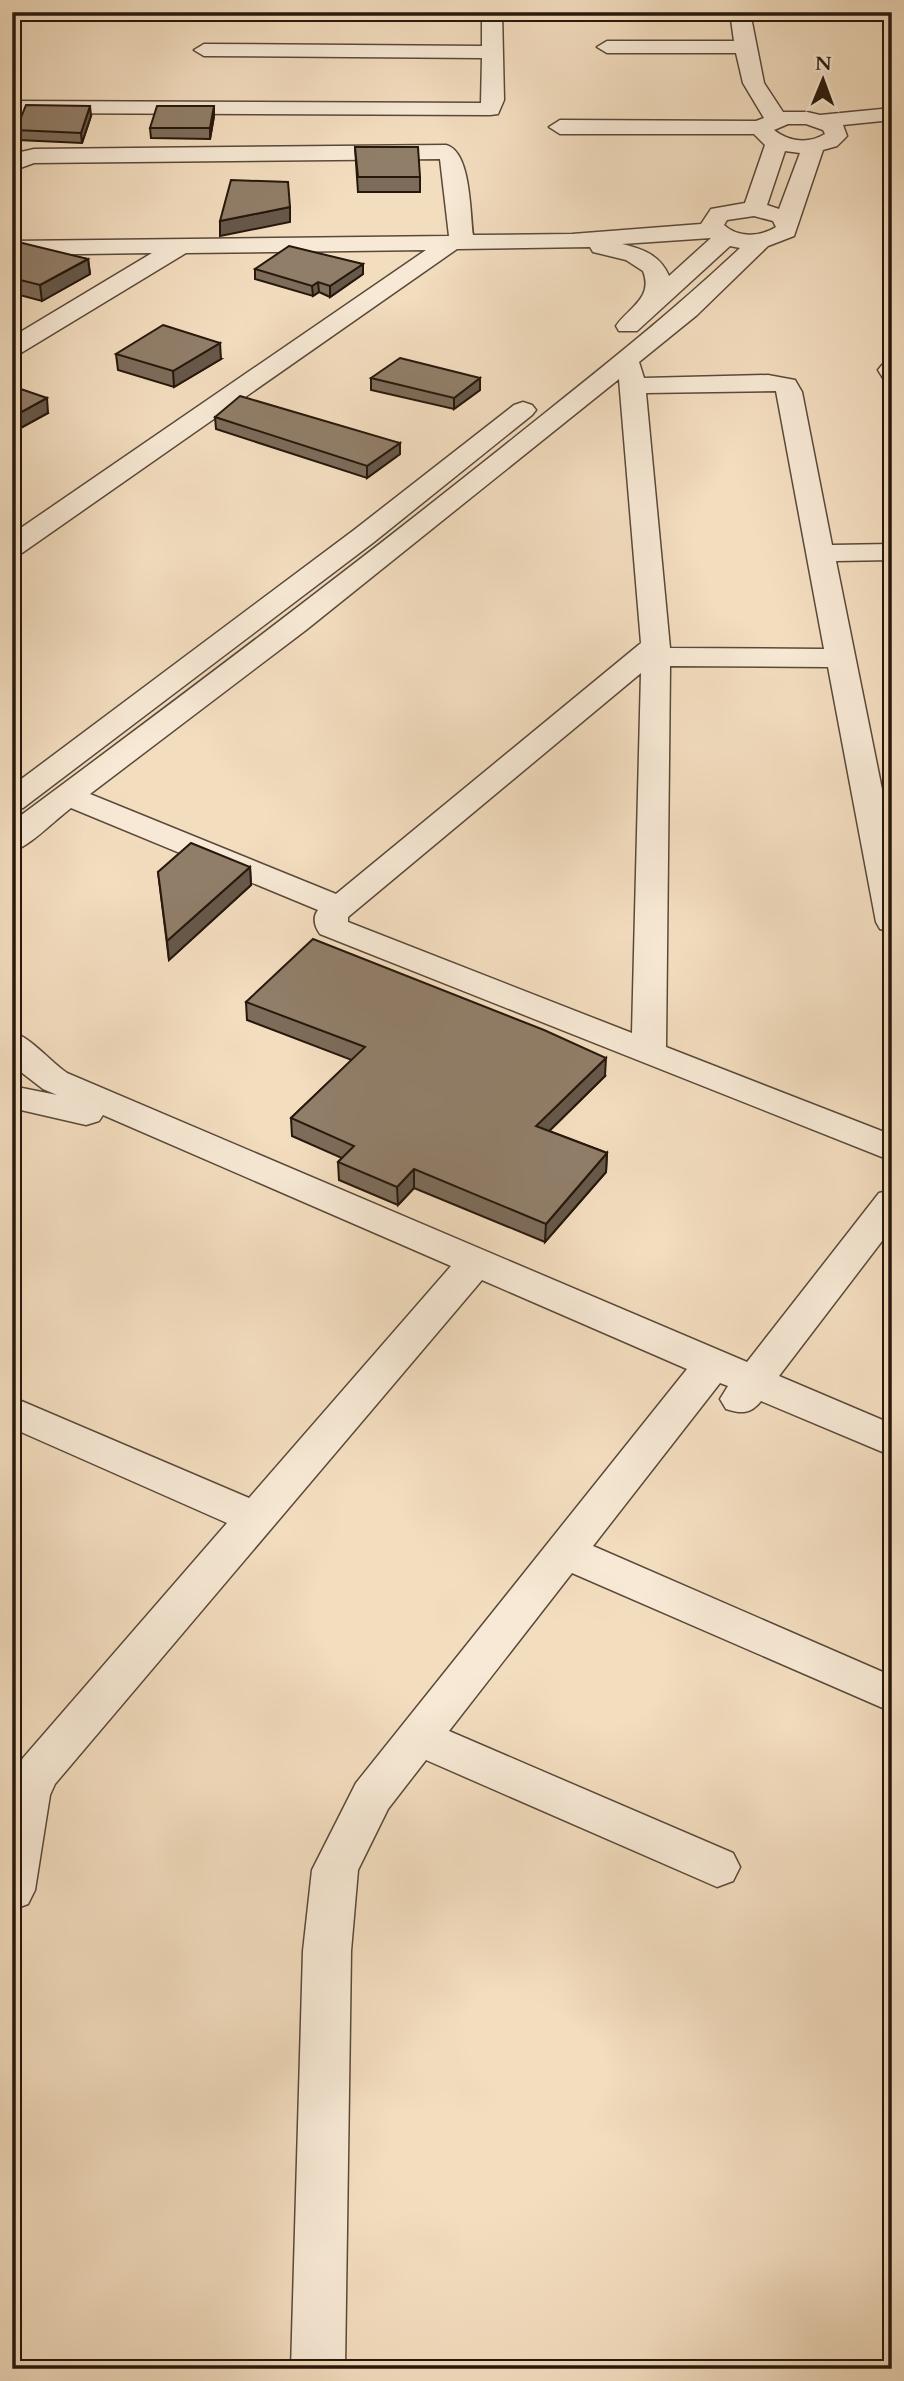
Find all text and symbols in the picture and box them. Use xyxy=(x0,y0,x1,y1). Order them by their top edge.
north arrow xyxy=(788,46,858,116)
text: N xyxy=(815,51,832,77)

